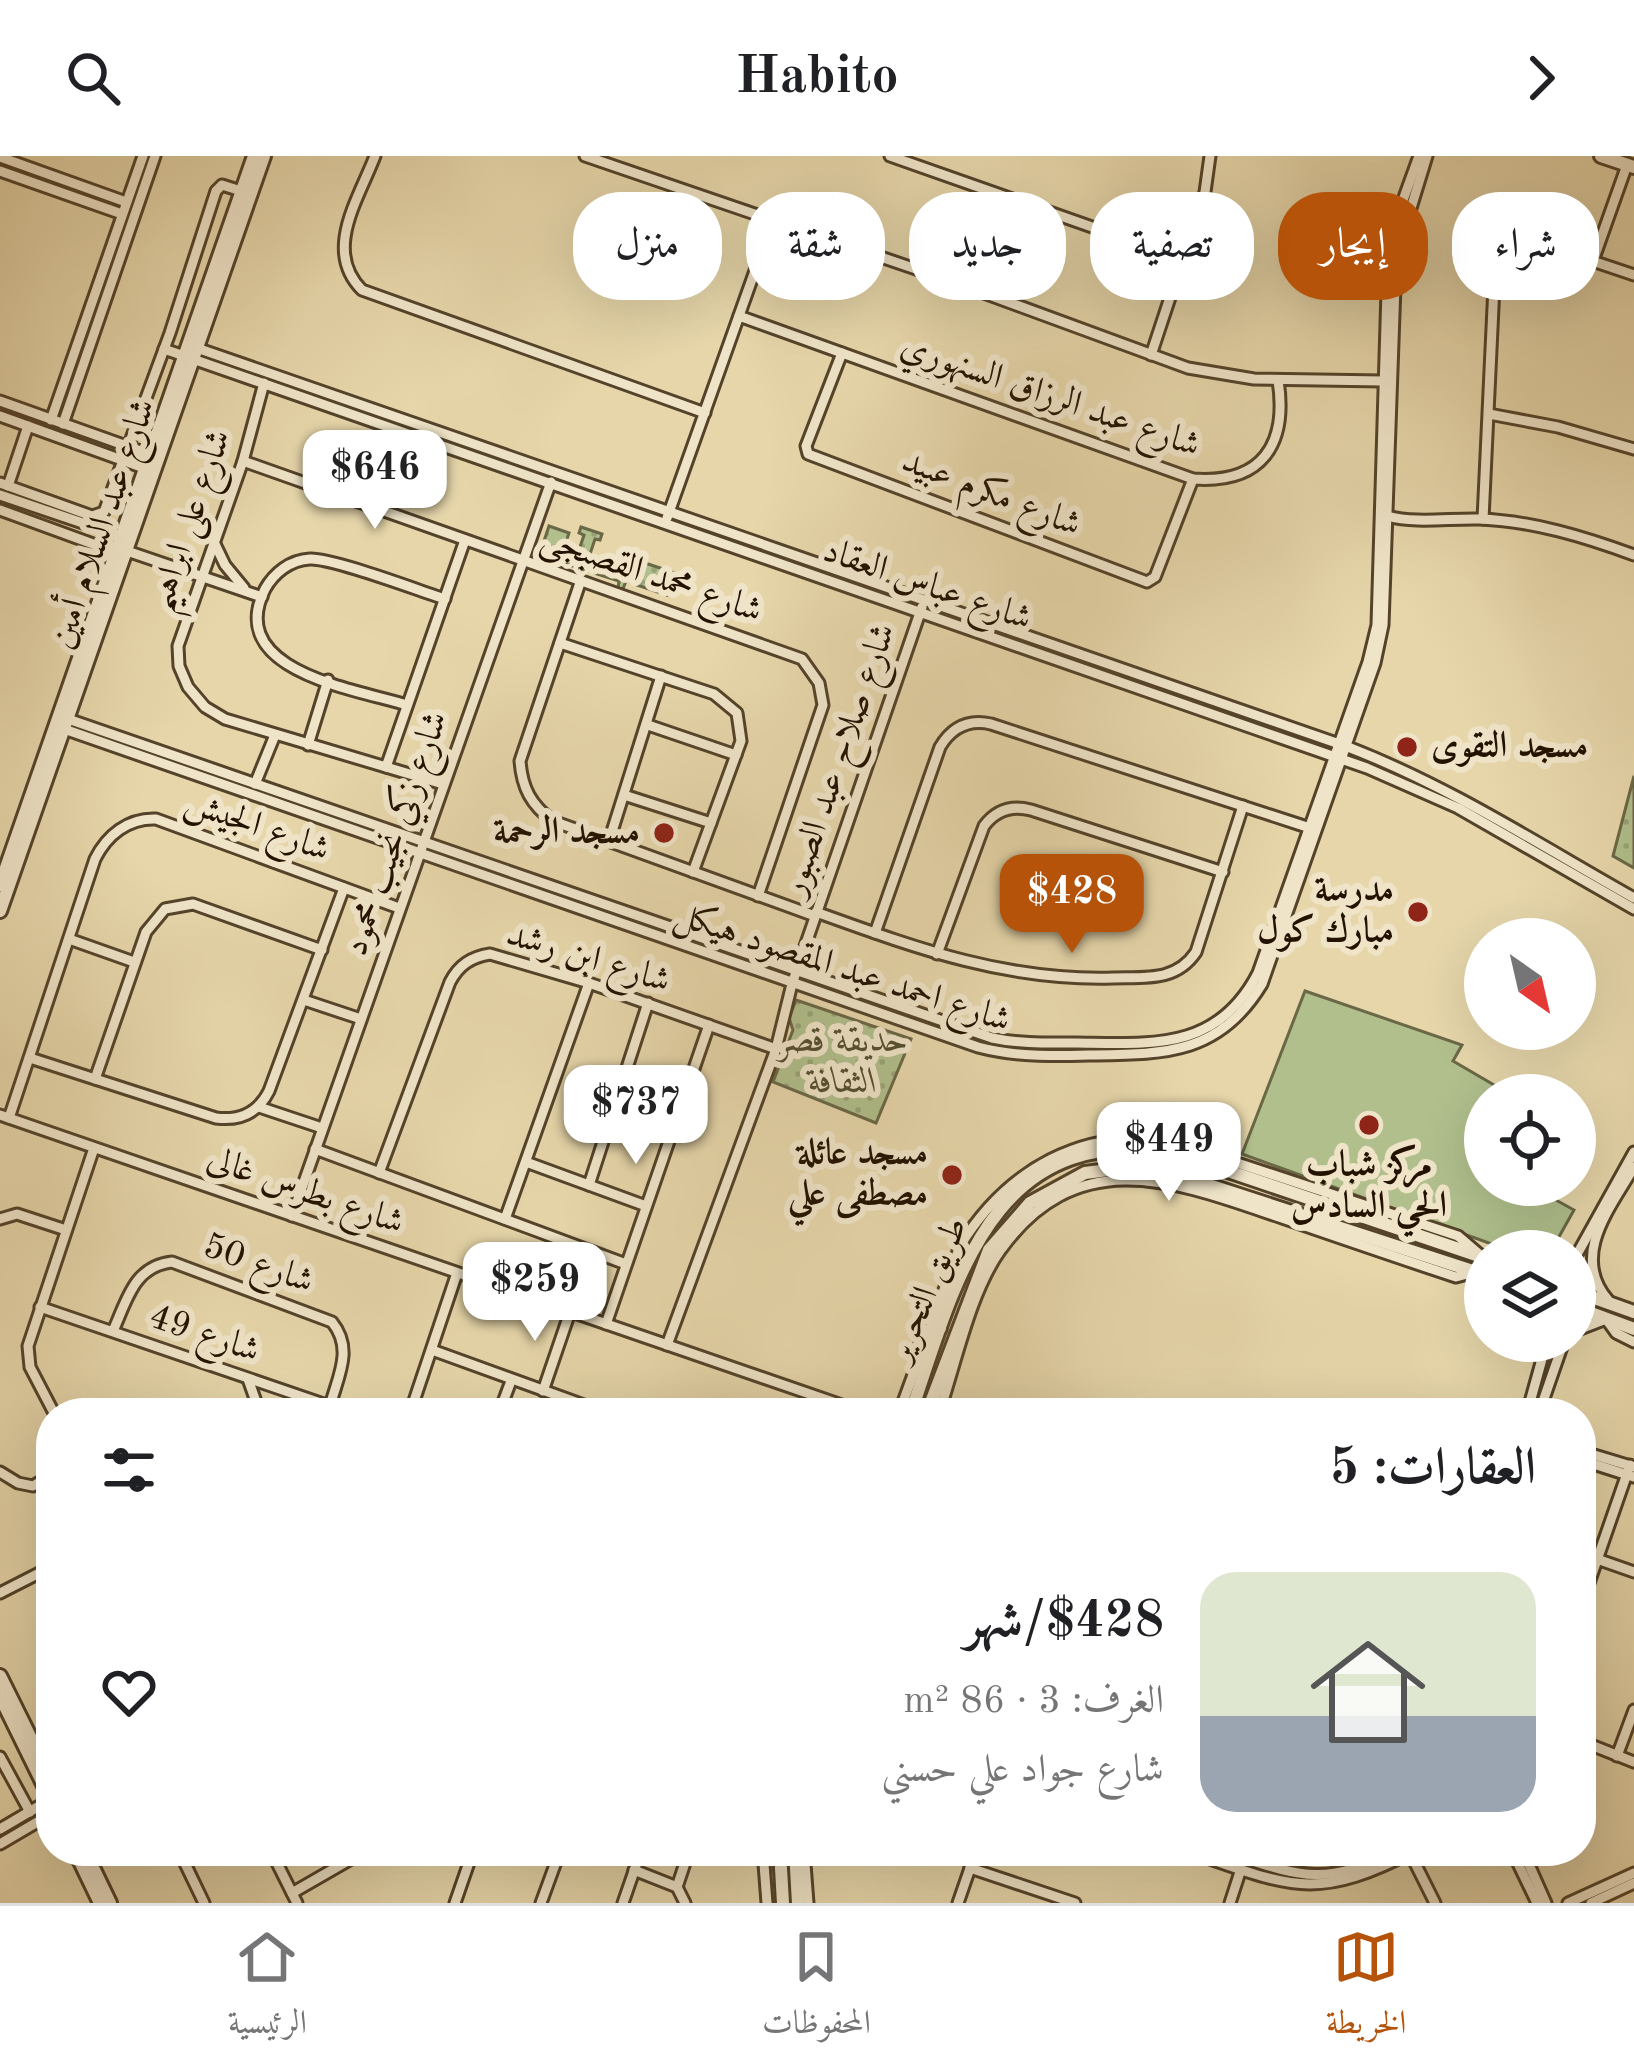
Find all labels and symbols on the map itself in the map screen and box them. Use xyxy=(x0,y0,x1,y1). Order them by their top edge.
street label: شارع عبد الرزاق السنهوري xyxy=(893,328,1205,474)
street label: شارع عبد السلام أمين xyxy=(35,391,173,657)
street label: شارع على ابراهيم xyxy=(143,425,252,621)
pin: $646 xyxy=(304,430,446,532)
street label: شارع مكرم عبيد xyxy=(893,442,1086,554)
street label: شارع محمد القصبجى xyxy=(533,521,766,639)
street label: شارع عباس العقاد xyxy=(815,534,1036,647)
street label: شارع صلاح عبد الصبور xyxy=(776,619,914,907)
street label: شارع زكي نجيب محمود xyxy=(331,705,464,964)
place label: مسجد التقوى xyxy=(1431,728,1588,767)
marker: مسجد التقوى xyxy=(1394,734,1420,760)
street label: شارع الجيش xyxy=(177,784,334,878)
place label: مسجد الرحمة xyxy=(493,814,640,851)
marker: مسجد الرحمة xyxy=(651,820,677,846)
pin: $428 xyxy=(1001,854,1143,956)
place label: مدرسة مبارك كول xyxy=(1257,873,1394,952)
street label: شارع احمد عبد المقصود هيكل xyxy=(667,895,1016,1049)
marker: مدرسة مبارك كول xyxy=(1405,899,1431,925)
street label: شارع ابن رشد xyxy=(499,917,674,1010)
north arrow xyxy=(1464,918,1596,1050)
park label: حديقة قصر الثقافة xyxy=(775,1024,909,1101)
pin: $737 xyxy=(565,1065,707,1167)
pin: $449 xyxy=(1098,1102,1240,1204)
marker: مركز شباب الحي السادس xyxy=(1356,1112,1382,1138)
place label: مسجد عائلة مصطفى علي xyxy=(787,1136,928,1227)
street label: شارع بطرس غالى xyxy=(199,1142,408,1251)
place label: مركز شباب الحي السادس xyxy=(1291,1144,1447,1238)
marker: مسجد عائلة مصطفى علي xyxy=(939,1162,965,1188)
street label: طريق التحرير xyxy=(881,1212,977,1372)
street label: شارع 50 xyxy=(195,1229,318,1310)
pin: $259 xyxy=(464,1242,606,1344)
street label: شارع 49 xyxy=(141,1299,264,1379)

